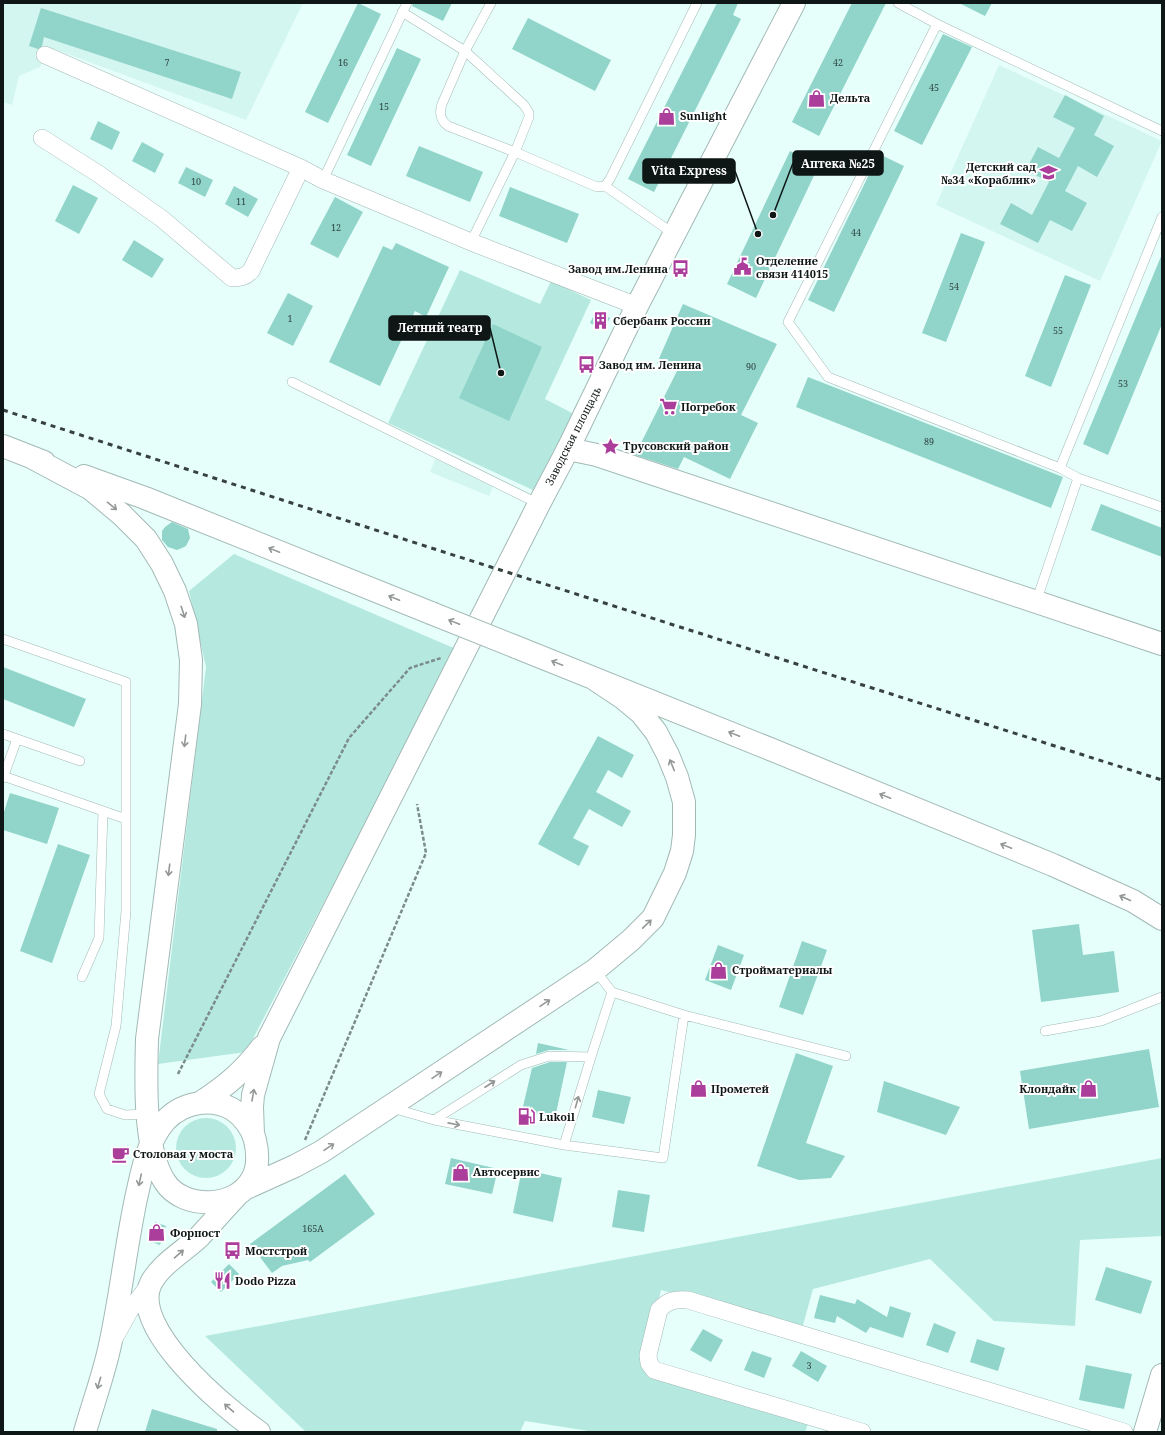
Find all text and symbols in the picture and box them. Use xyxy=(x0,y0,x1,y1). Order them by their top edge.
house number: 7 xyxy=(164,56,170,69)
house number: 16 xyxy=(338,56,348,69)
house number: 42 xyxy=(833,56,843,69)
house number: 45 xyxy=(929,81,939,94)
shop icon: Дельта xyxy=(807,88,827,108)
place label: Дельта xyxy=(830,90,871,105)
house number: 15 xyxy=(379,100,389,113)
shop icon: Sunlight xyxy=(657,106,677,126)
place label: Sunlight xyxy=(680,108,727,123)
callout: Аптека №25 xyxy=(793,151,883,175)
text: Аптека №25 xyxy=(801,155,875,172)
callout: Vita Express xyxy=(643,159,735,183)
place label: Детский сад №34 «Кораблик» xyxy=(941,159,1036,187)
text: Vita Express xyxy=(651,162,727,179)
school or university icon: Детский сад №34 «Кораблик» xyxy=(1039,163,1059,183)
house number: 10 xyxy=(191,175,201,188)
house number: 11 xyxy=(236,195,246,208)
house number: 12 xyxy=(331,221,341,234)
house number: 44 xyxy=(851,226,861,239)
place label: Отделение связи 414015 xyxy=(756,253,828,281)
public building icon: Отделение связи 414015 xyxy=(733,257,753,277)
bus stop icon: Завод им.Ленина xyxy=(671,259,691,279)
place label: Завод им.Ленина xyxy=(568,261,668,276)
house number: 54 xyxy=(949,280,959,293)
building icon: Сбербанк России xyxy=(590,311,610,331)
house number: 1 xyxy=(287,312,293,325)
place label: Сбербанк России xyxy=(613,313,711,328)
callout: Летний театр xyxy=(389,316,490,340)
text: Летний театр xyxy=(398,319,483,336)
house number: 55 xyxy=(1053,324,1063,337)
bus stop icon: Завод им. Ленина xyxy=(576,355,596,375)
place label: Завод им. Ленина xyxy=(599,357,702,372)
house number: 90 xyxy=(746,360,756,373)
house number: 53 xyxy=(1118,377,1128,390)
street label: Заводская площадь xyxy=(541,384,604,488)
supermarket icon: Погребок xyxy=(658,397,678,417)
place label: Погребок xyxy=(681,399,736,414)
house number: 89 xyxy=(924,435,934,448)
place icon: Трусовский район xyxy=(600,436,620,456)
place label: Трусовский район xyxy=(623,438,729,453)
one-way arrow xyxy=(106,502,117,510)
one-way arrow xyxy=(268,545,280,553)
one-way arrow xyxy=(389,594,401,601)
one-way arrow xyxy=(179,606,187,618)
one-way arrow xyxy=(448,617,460,625)
one-way arrow xyxy=(551,659,563,667)
one-way arrow xyxy=(728,730,740,738)
one-way arrow xyxy=(181,734,189,747)
one-way arrow xyxy=(668,759,676,771)
one-way arrow xyxy=(880,792,892,800)
one-way arrow xyxy=(1000,841,1012,849)
one-way arrow xyxy=(165,863,173,876)
one-way arrow xyxy=(1119,894,1131,901)
one-way arrow xyxy=(642,919,652,928)
shop icon: Стройматериалы xyxy=(709,960,729,980)
place label: Стройматериалы xyxy=(732,962,833,977)
one-way arrow xyxy=(539,999,550,1007)
one-way arrow xyxy=(431,1071,443,1079)
shop icon: Прометей xyxy=(688,1079,708,1099)
shop icon: Клондайк xyxy=(1079,1079,1099,1099)
one-way arrow xyxy=(485,1080,496,1088)
place label: Прометей xyxy=(711,1081,770,1096)
place label: Клондайк xyxy=(1019,1081,1076,1096)
one-way arrow xyxy=(250,1089,258,1102)
one-way arrow xyxy=(574,1096,581,1109)
fuel station icon: Lukoil xyxy=(516,1107,536,1127)
place label: Lukoil xyxy=(539,1109,575,1124)
one-way arrow xyxy=(447,1120,460,1128)
one-way arrow xyxy=(323,1143,334,1151)
cafe icon: Столовая у моста xyxy=(110,1144,130,1164)
place label: Столовая у моста xyxy=(133,1146,234,1161)
shop icon: Автосервис xyxy=(450,1162,470,1182)
place label: Автосервис xyxy=(473,1164,540,1179)
one-way arrow xyxy=(136,1174,144,1187)
house number: 165А xyxy=(302,1222,324,1235)
shop icon: Форпост xyxy=(147,1223,167,1243)
place label: Форпост xyxy=(170,1225,220,1240)
bus stop icon: Мостстрой xyxy=(222,1241,242,1261)
place label: Мостстрой xyxy=(245,1243,308,1258)
one-way arrow xyxy=(174,1249,184,1258)
restaurant icon: Dodo Pizza xyxy=(212,1271,232,1291)
place label: Dodo Pizza xyxy=(235,1273,296,1288)
house number: 3 xyxy=(806,1359,812,1372)
one-way arrow xyxy=(95,1376,102,1389)
one-way arrow xyxy=(223,1403,234,1412)

